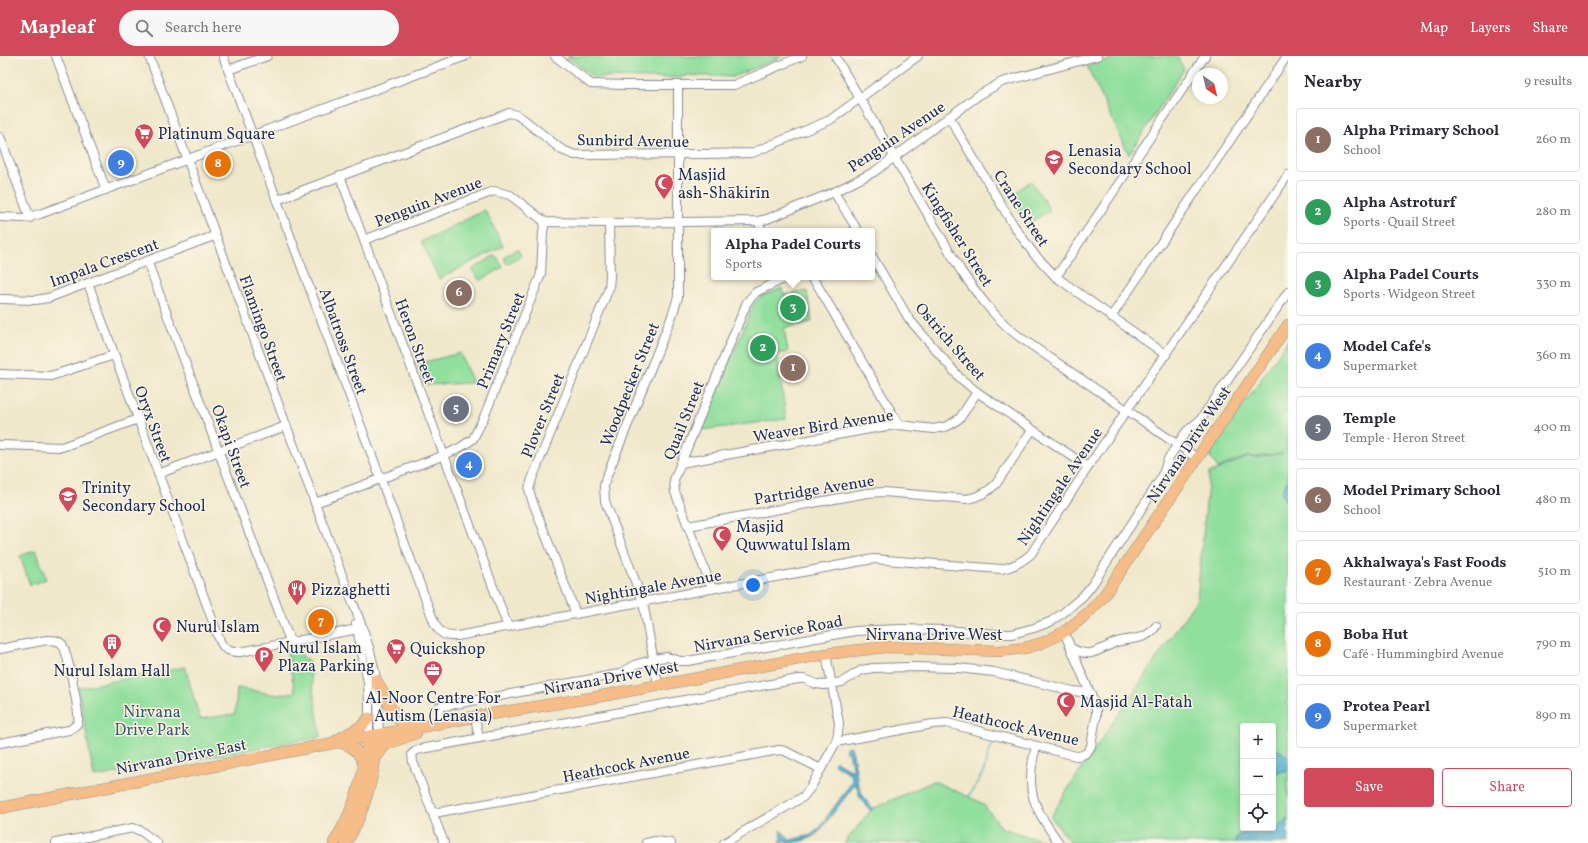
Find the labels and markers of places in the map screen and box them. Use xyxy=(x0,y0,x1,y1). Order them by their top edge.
supermarket icon: Platinum Square xyxy=(133,122,155,150)
place label: Platinum Square xyxy=(158,124,275,146)
place label: Lenasia Secondary School xyxy=(1068,141,1192,181)
pin: 9 xyxy=(108,148,134,178)
school or university icon: Lenasia Secondary School xyxy=(1043,148,1065,176)
pin: 8 xyxy=(205,149,231,179)
place label: Masjid ash-Shākirīn xyxy=(678,165,770,205)
mosque icon: Masjid ash-Shākirīn xyxy=(653,172,675,200)
pin: 6 xyxy=(446,278,472,308)
pin: 3 xyxy=(780,293,806,323)
pin: 2 xyxy=(750,333,776,363)
pin: 1 xyxy=(780,353,806,383)
pin: 5 xyxy=(443,394,469,424)
pin: 4 xyxy=(456,450,482,480)
place label: Trinity Secondary School xyxy=(82,478,206,518)
school or university icon: Trinity Secondary School xyxy=(57,485,79,513)
place label: Masjid Quwwatul Islam xyxy=(736,517,851,557)
mosque icon: Masjid Quwwatul Islam xyxy=(711,524,733,552)
restaurant icon: Pizzaghetti xyxy=(286,578,308,606)
place label: Pizzaghetti xyxy=(311,580,390,602)
pin: 7 xyxy=(308,607,334,637)
mosque icon: Nurul Islam xyxy=(151,615,173,643)
place label: Nurul Islam xyxy=(176,617,260,639)
building icon: Nurul Islam Hall xyxy=(101,632,123,660)
supermarket icon: Quickshop xyxy=(385,637,407,665)
place label: Nurul Islam Plaza Parking xyxy=(278,638,374,678)
place label: Quickshop xyxy=(410,639,485,661)
parking icon: Nurul Islam Plaza Parking xyxy=(253,645,275,673)
office icon: Al-Noor Centre For Autism (Lenasia) xyxy=(422,659,444,687)
place label: Nurul Islam Hall xyxy=(54,661,171,683)
place label: Al-Noor Centre For Autism (Lenasia) xyxy=(365,688,501,728)
mosque icon: Masjid Al-Fatah xyxy=(1055,690,1077,718)
place label: Masjid Al-Fatah xyxy=(1080,692,1193,714)

